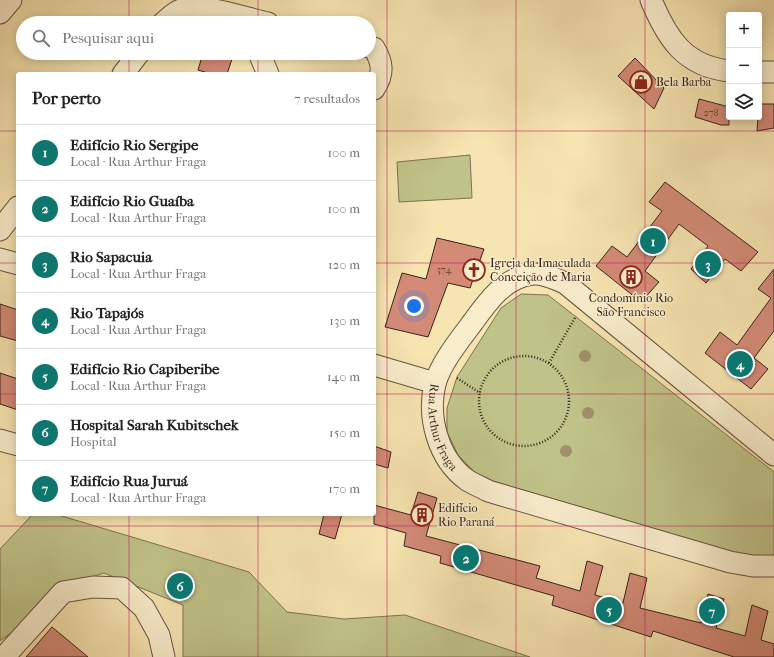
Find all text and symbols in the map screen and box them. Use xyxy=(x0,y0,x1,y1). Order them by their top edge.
map controls xyxy=(726,12,762,120)
button: + xyxy=(726,12,762,48)
search box xyxy=(16,16,376,60)
icon: search xyxy=(30,27,52,49)
text: Pesquisar aqui xyxy=(62,29,154,47)
button: − xyxy=(726,48,762,84)
shop icon: Bela Barba xyxy=(628,69,654,95)
place label: Bela Barba xyxy=(656,75,712,89)
button: layers xyxy=(726,84,762,120)
text: Por perto xyxy=(32,88,101,108)
text: 7 resultados xyxy=(294,91,360,106)
house number: 278 xyxy=(704,107,719,119)
text: Edifício Rio Sergipe xyxy=(70,136,198,154)
text: 1 xyxy=(43,145,47,160)
text: 100 m xyxy=(327,145,360,160)
text: Local · Rua Arthur Fraga xyxy=(70,154,206,169)
text: Edifício Rio Guaíba xyxy=(70,192,194,210)
text: 2 xyxy=(42,201,48,216)
text: 100 m xyxy=(327,201,360,216)
text: Local · Rua Arthur Fraga xyxy=(70,210,206,225)
pin: 1 xyxy=(640,226,666,256)
text: Rio Sapacuia xyxy=(70,248,152,266)
pin: 3 xyxy=(695,249,721,279)
place label: Igreja da Imaculada Conceição de Maria xyxy=(490,256,592,285)
text: 3 xyxy=(42,257,48,272)
text: 120 m xyxy=(328,257,360,272)
church icon: Igreja da Imaculada Conceição de Maria xyxy=(461,257,487,283)
house number: 374 xyxy=(437,264,452,276)
building icon: Condomínio Rio São Francisco xyxy=(618,264,644,290)
text: Local · Rua Arthur Fraga xyxy=(70,266,206,281)
place label: Condomínio Rio São Francisco xyxy=(589,291,673,319)
your location xyxy=(404,296,424,316)
text: Rio Tapajós xyxy=(70,304,144,322)
text: 4 xyxy=(41,313,49,328)
text: 130 m xyxy=(329,313,360,328)
text: Local · Rua Arthur Fraga xyxy=(70,322,206,337)
pin: 4 xyxy=(727,349,753,379)
text: Edifício Rio Capiberibe xyxy=(70,360,219,378)
text: 5 xyxy=(42,369,48,384)
text: 140 m xyxy=(327,369,360,384)
text: Local · Rua Arthur Fraga xyxy=(70,378,206,393)
street label: Rua Arthur Fraga xyxy=(425,383,461,474)
text: Hospital Sarah Kubitschek xyxy=(70,416,239,434)
text: 6 xyxy=(41,425,49,440)
text: 150 m xyxy=(329,425,360,440)
text: Hospital xyxy=(70,434,117,449)
text: Edifício Rua Juruá xyxy=(70,472,188,490)
text: 7 xyxy=(42,481,48,496)
text: 170 m xyxy=(328,481,360,496)
text: Local · Rua Arthur Fraga xyxy=(70,490,206,505)
place label: Edifício Rio Paraná xyxy=(438,501,495,529)
building icon: Edifício Rio Paraná xyxy=(409,502,435,528)
pin: 2 xyxy=(453,543,479,573)
pin: 6 xyxy=(167,571,193,601)
pin: 5 xyxy=(596,595,622,625)
pin: 7 xyxy=(699,596,725,626)

